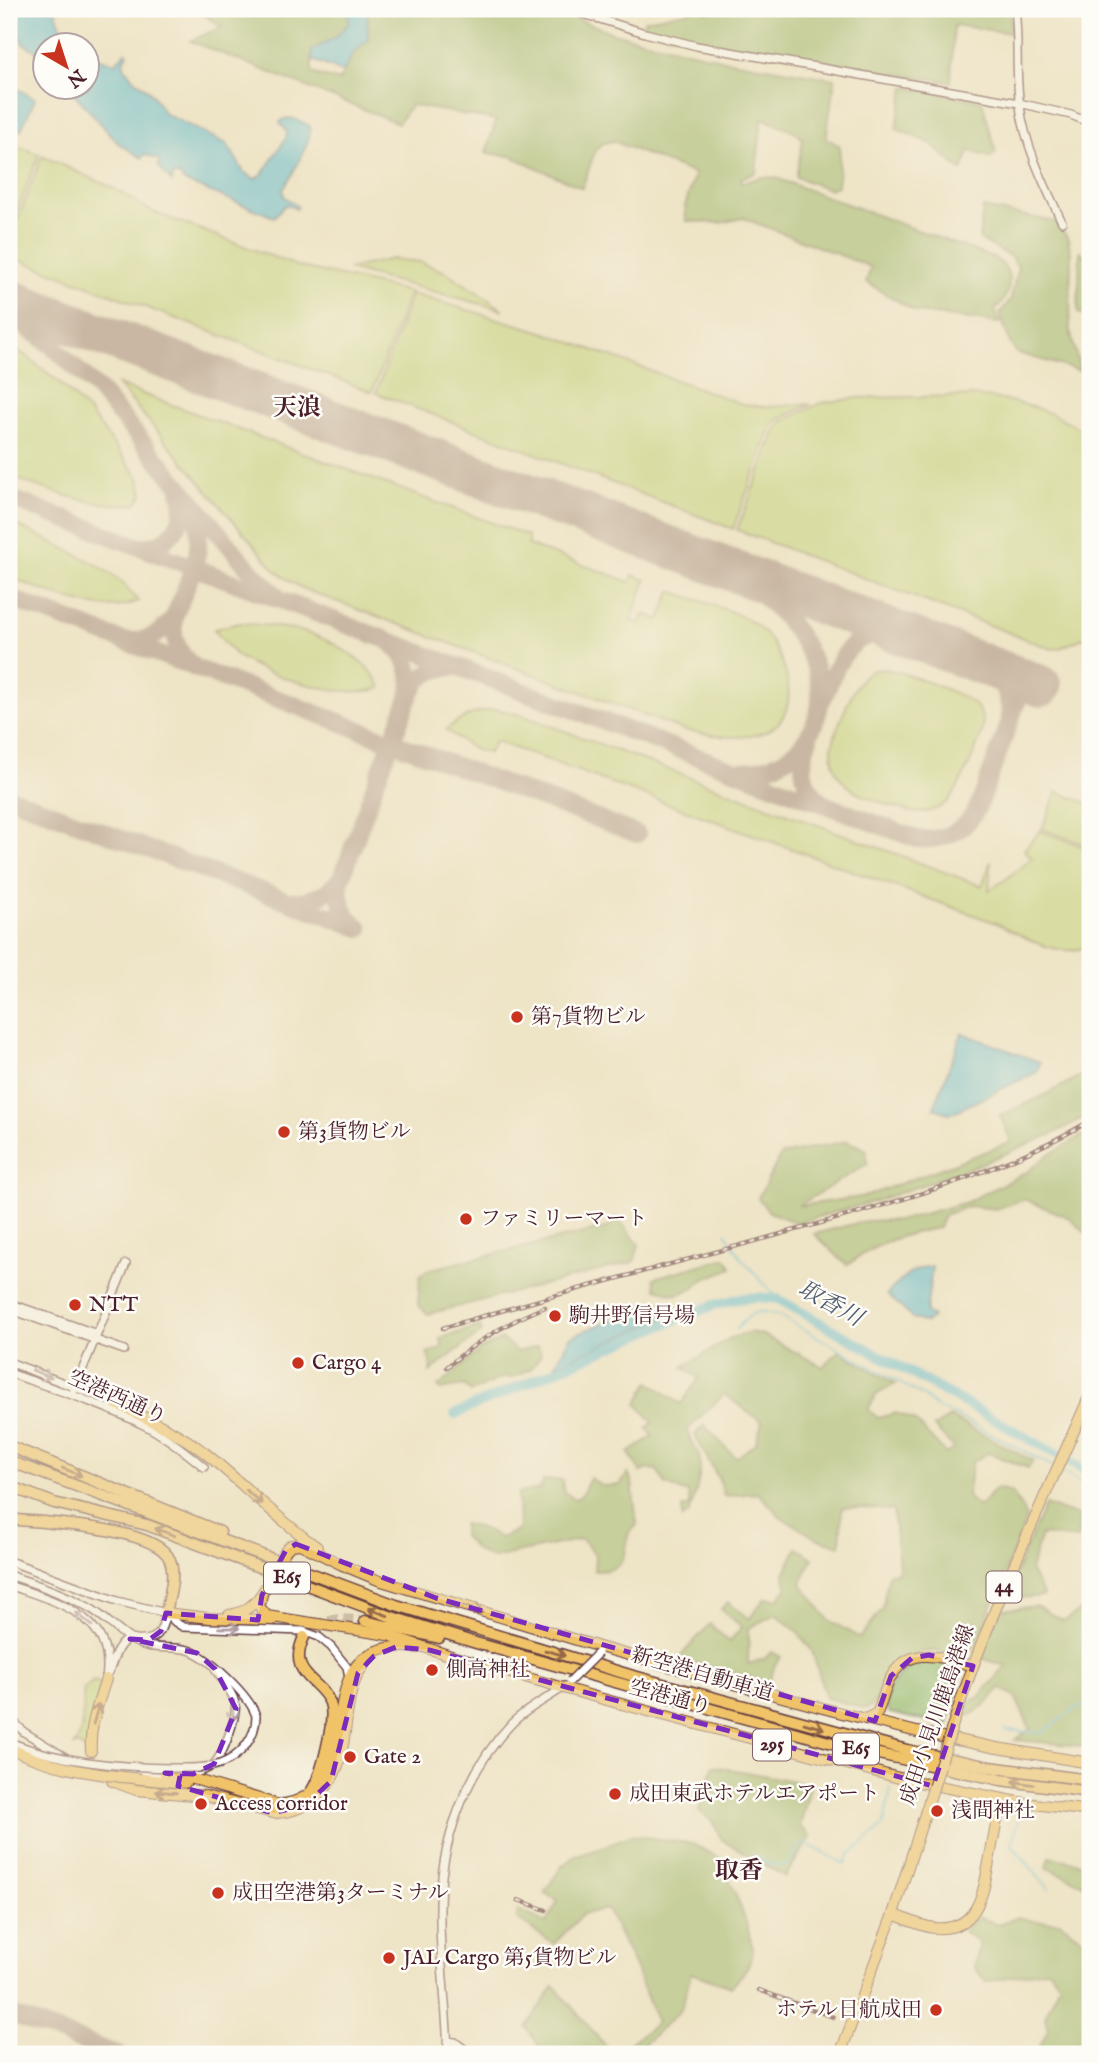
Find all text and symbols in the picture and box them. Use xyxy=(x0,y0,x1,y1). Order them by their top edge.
north arrow xyxy=(32,32,102,102)
text: N xyxy=(61,63,90,93)
district label: 天浪 xyxy=(273,393,321,424)
place label: 第7貨物ビル xyxy=(531,1004,646,1031)
marker: 第7貨物ビル xyxy=(509,1009,525,1025)
place label: 第3貨物ビル xyxy=(298,1119,411,1146)
marker: 第3貨物ビル xyxy=(276,1124,292,1140)
place label: ファミリーマート xyxy=(480,1206,648,1233)
marker: ファミリーマート xyxy=(458,1211,474,1227)
water label: 取香川 xyxy=(793,1275,870,1335)
place label: NTT xyxy=(89,1292,139,1319)
marker: NTT xyxy=(67,1297,83,1313)
place label: 駒井野信号場 xyxy=(569,1303,695,1330)
marker: 駒井野信号場 xyxy=(547,1308,563,1324)
place label: Cargo 4 xyxy=(312,1350,382,1377)
marker: Cargo 4 xyxy=(290,1355,306,1371)
street label: 空港西通り xyxy=(64,1364,170,1432)
one-way arrow xyxy=(30,1369,52,1382)
one-way arrow xyxy=(61,1466,82,1479)
one-way arrow xyxy=(244,1489,262,1505)
one-way arrow xyxy=(155,1525,177,1537)
road number: E65 xyxy=(264,1562,310,1594)
road number: 44 xyxy=(986,1572,1021,1602)
one-way arrow xyxy=(462,1603,484,1616)
one-way arrow xyxy=(368,1605,390,1617)
one-way arrow xyxy=(75,1611,93,1627)
street label: 成田小見川鹿島港線 xyxy=(894,1621,982,1809)
one-way arrow xyxy=(217,1622,240,1635)
street label: 新空港自動車道 xyxy=(628,1642,776,1708)
one-way arrow xyxy=(544,1647,566,1660)
place label: 側高神社 xyxy=(446,1657,530,1684)
marker: 側高神社 xyxy=(424,1662,440,1678)
street label: 空港通り xyxy=(626,1674,714,1722)
one-way arrow xyxy=(226,1700,239,1722)
one-way arrow xyxy=(90,1703,103,1726)
one-way arrow xyxy=(802,1720,825,1733)
road number: 295 xyxy=(753,1730,791,1760)
road number: E65 xyxy=(833,1734,879,1764)
place label: Gate 2 xyxy=(364,1744,421,1771)
marker: Gate 2 xyxy=(342,1749,358,1765)
one-way arrow xyxy=(1012,1776,1035,1789)
place label: 成田東武ホテルエアポート xyxy=(629,1781,880,1808)
one-way arrow xyxy=(155,1785,177,1798)
marker: 成田東武ホテルエアポート xyxy=(607,1786,623,1802)
place label: Access corridor xyxy=(214,1791,348,1818)
marker: Access corridor xyxy=(193,1796,209,1812)
place label: 浅間神社 xyxy=(951,1798,1035,1825)
marker: 浅間神社 xyxy=(929,1803,945,1819)
district label: 取香 xyxy=(715,1856,763,1887)
place label: 成田空港第3ターミナル xyxy=(232,1880,449,1907)
marker: 成田空港第3ターミナル xyxy=(210,1885,226,1901)
place label: JAL Cargo 第5貨物ビル xyxy=(401,1945,616,1972)
marker: JAL Cargo 第5貨物ビル xyxy=(381,1950,397,1966)
place label: ホテル日航成田 xyxy=(776,1997,922,2024)
marker: ホテル日航成田 xyxy=(928,2002,944,2018)

